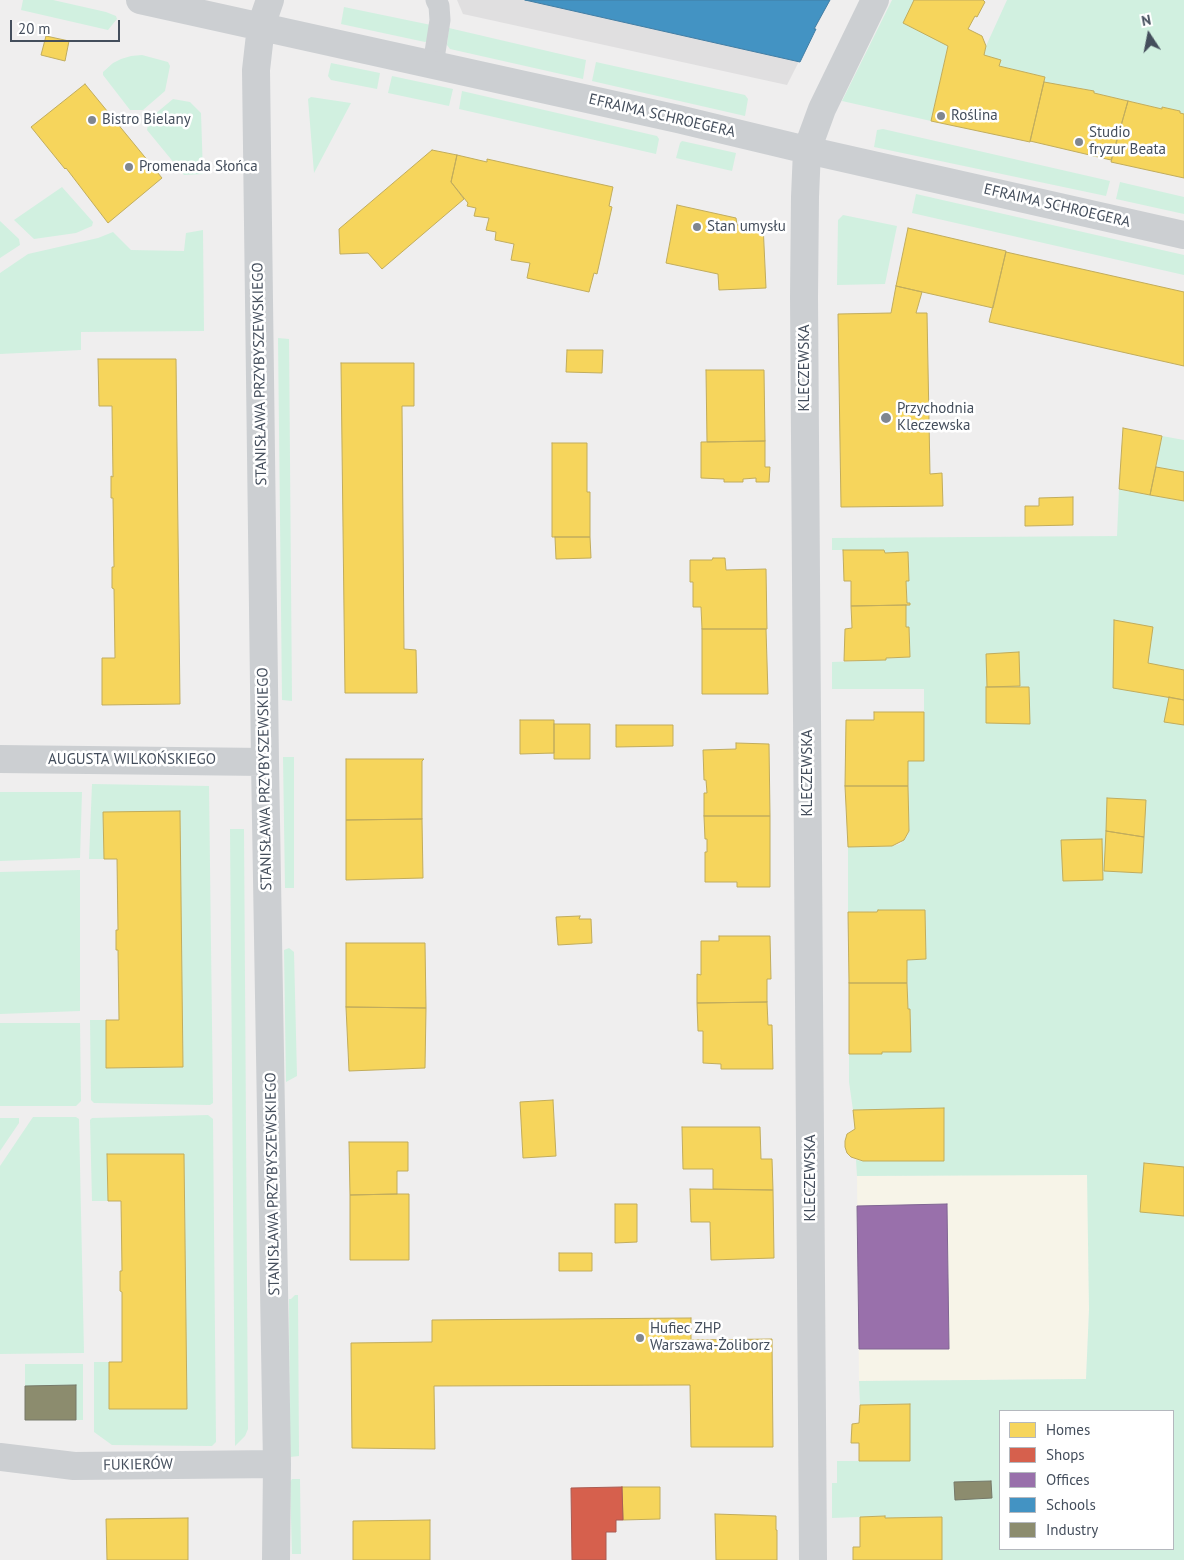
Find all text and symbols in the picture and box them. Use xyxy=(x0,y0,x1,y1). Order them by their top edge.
scale bar xyxy=(12,10,122,42)
north arrow xyxy=(1124,10,1174,60)
text: N xyxy=(1140,11,1152,30)
text: 20 m xyxy=(18,19,51,38)
street label: EFRAIMA SCHROEGERA xyxy=(587,90,737,142)
place label: Roślina xyxy=(951,107,998,125)
marker: Roślina xyxy=(935,110,947,122)
place label: Bistro Bielany xyxy=(102,111,191,129)
marker: Bistro Bielany xyxy=(86,114,98,126)
place label: Studio fryzur Beata xyxy=(1089,124,1166,159)
marker: Studio fryzur Beata xyxy=(1073,136,1085,148)
place label: Promenada Słońca xyxy=(139,158,258,176)
marker: Promenada Słońca xyxy=(123,161,135,173)
street label: EFRAIMA SCHROEGERA xyxy=(982,180,1132,232)
place label: Stan umysłu xyxy=(707,218,786,236)
marker: Stan umysłu xyxy=(691,221,703,233)
street label: STANISŁAWA PRZYBYSZEWSKIEGO xyxy=(249,262,271,486)
street label: KLECZEWSKA xyxy=(796,324,814,412)
place label: Przychodnia Kleczewska xyxy=(897,400,974,435)
marker: Przychodnia Kleczewska xyxy=(879,411,893,425)
street label: STANISŁAWA PRZYBYSZEWSKIEGO xyxy=(254,667,276,891)
street label: KLECZEWSKA xyxy=(799,729,817,817)
street label: AUGUSTA WILKOŃSKIEGO xyxy=(48,751,216,769)
street label: STANISŁAWA PRZYBYSZEWSKIEGO xyxy=(262,1072,284,1296)
street label: KLECZEWSKA xyxy=(802,1134,820,1222)
place label: Hufiec ZHP Warszawa-Żoliborz xyxy=(650,1320,770,1355)
marker: Hufiec ZHP Warszawa-Żoliborz xyxy=(634,1332,646,1344)
legend xyxy=(999,1410,1174,1550)
text: Homes xyxy=(1046,1420,1090,1439)
text: Shops xyxy=(1046,1445,1085,1464)
street label: FUKIERÓW xyxy=(103,1455,173,1475)
text: Offices xyxy=(1046,1470,1090,1489)
text: Schools xyxy=(1046,1495,1096,1514)
text: Industry xyxy=(1046,1520,1098,1539)

